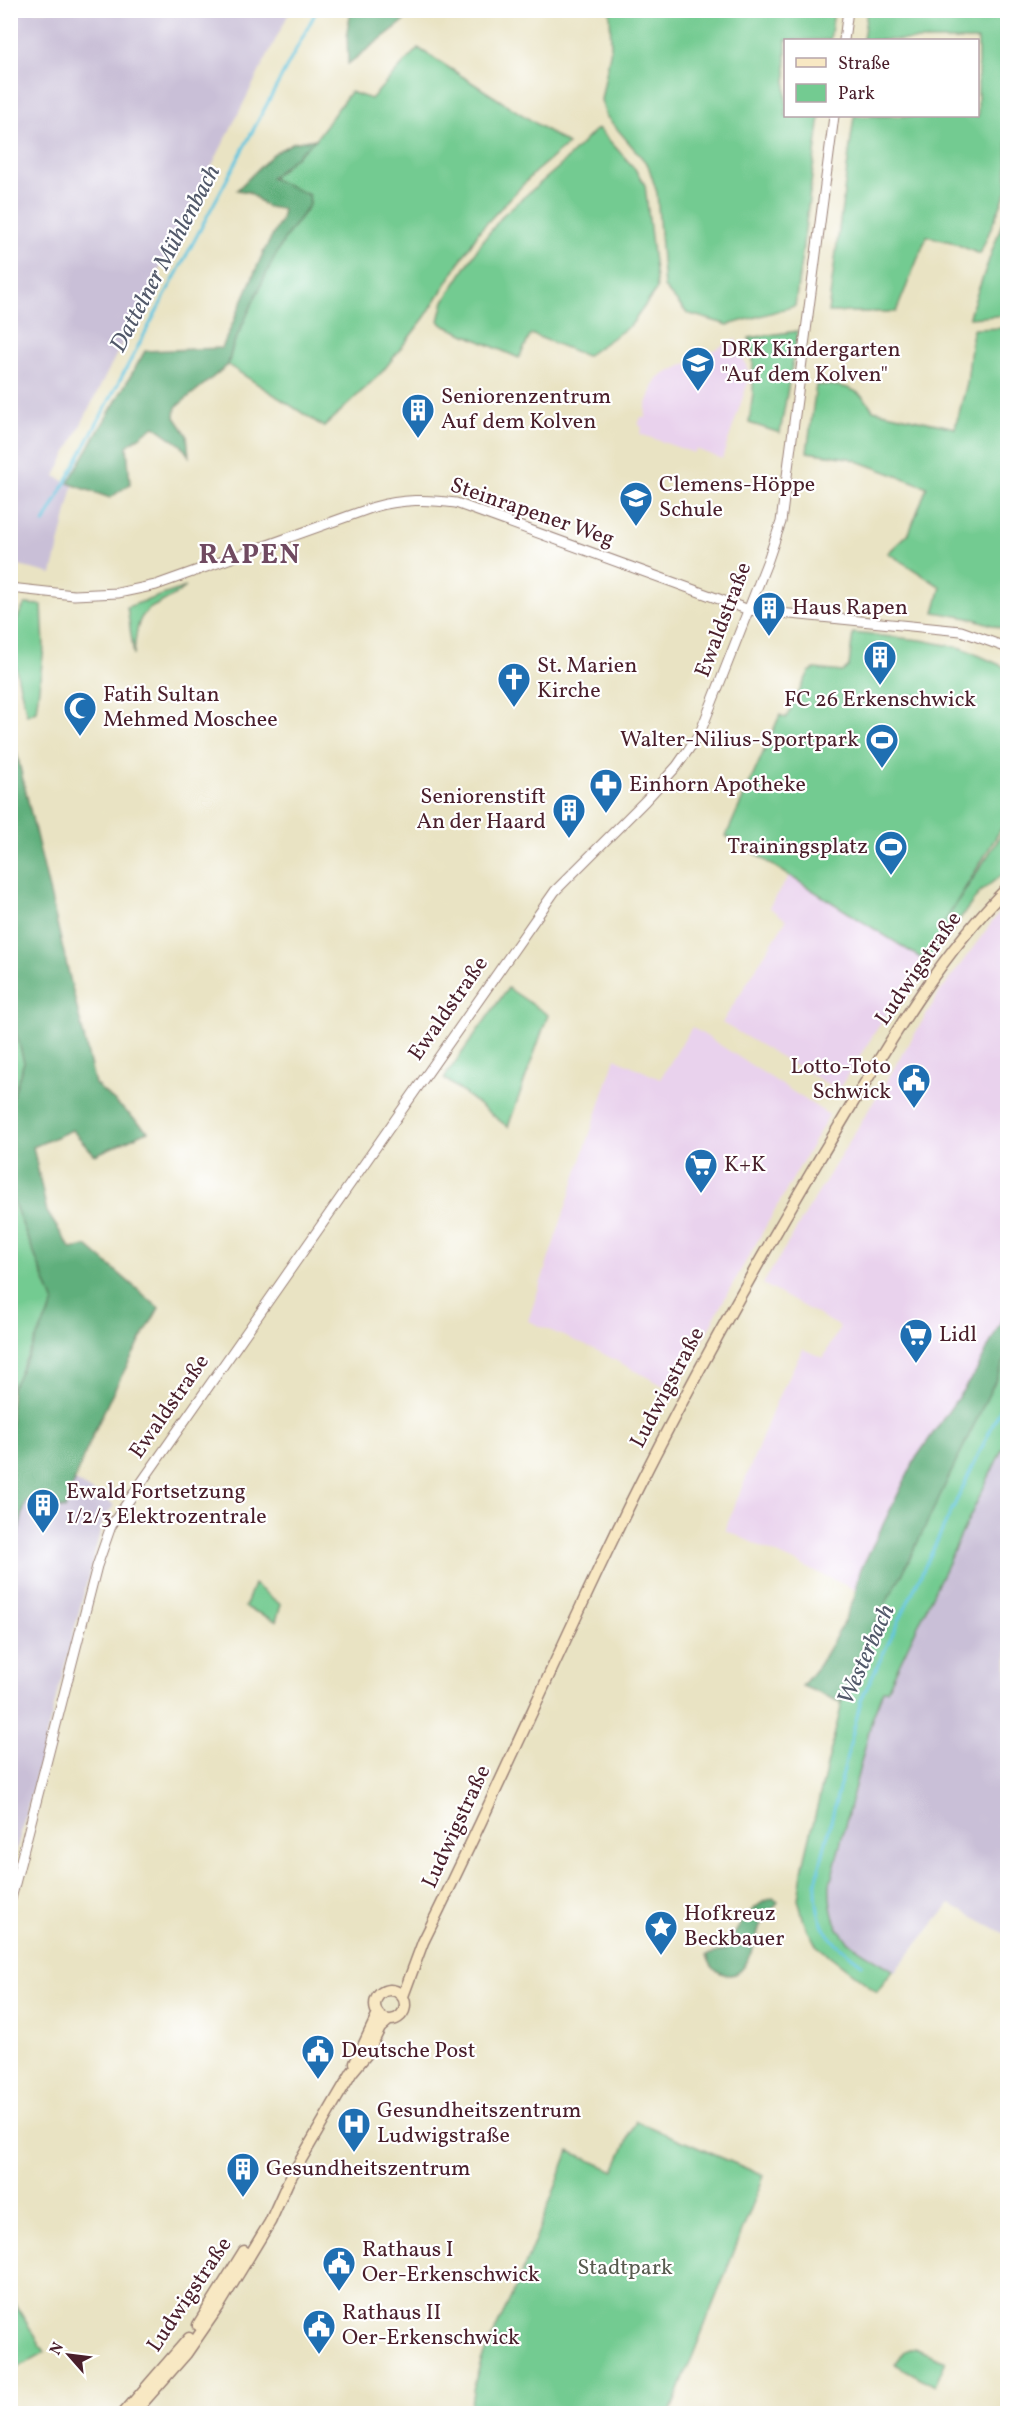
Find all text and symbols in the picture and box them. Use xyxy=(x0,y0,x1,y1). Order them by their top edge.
legend xyxy=(784,39,979,117)
text: Straße xyxy=(838,52,890,77)
text: Park xyxy=(838,82,875,107)
water label: Dattelner Mühlenbach xyxy=(102,159,230,359)
place label: DRK Kindergarten "Auf dem Kolven" xyxy=(721,335,901,391)
school or university icon: DRK Kindergarten "Auf dem Kolven" xyxy=(680,345,716,392)
place label: Seniorenzentrum Auf dem Kolven xyxy=(441,382,611,438)
building icon: Seniorenzentrum Auf dem Kolven xyxy=(400,392,436,439)
street label: Steinrapener Weg xyxy=(446,470,618,556)
place label: Clemens-Höppe Schule xyxy=(659,470,815,526)
school or university icon: Clemens-Höppe Schule xyxy=(618,480,654,527)
district label: RAPEN xyxy=(199,536,301,575)
street label: Ewaldstraße xyxy=(688,558,760,682)
building icon: Haus Rapen xyxy=(751,590,787,637)
place label: Haus Rapen xyxy=(792,593,908,624)
building icon: FC 26 Erkenschwick xyxy=(862,639,898,686)
place label: St. Marien Kirche xyxy=(537,651,637,707)
church icon: St. Marien Kirche xyxy=(496,661,532,708)
place label: Fatih Sultan Mehmed Moschee xyxy=(103,680,278,736)
place label: FC 26 Erkenschwick xyxy=(784,685,976,716)
mosque icon: Fatih Sultan Mehmed Moschee xyxy=(62,690,98,737)
sports icon: Walter-Nilius-Sportpark xyxy=(864,722,900,769)
place label: Walter-Nilius-Sportpark xyxy=(620,725,859,756)
pharmacy icon: Einhorn Apotheke xyxy=(588,767,624,814)
place label: Einhorn Apotheke xyxy=(629,770,806,801)
place label: Seniorenstift An der Haard xyxy=(416,782,546,838)
building icon: Seniorenstift An der Haard xyxy=(551,792,587,839)
sports icon: Trainingsplatz xyxy=(873,829,909,876)
place label: Trainingsplatz xyxy=(727,832,868,863)
street label: Ludwigstraße xyxy=(868,906,970,1032)
street label: Ewaldstraße xyxy=(402,951,496,1067)
place label: Lotto-Toto Schwick xyxy=(791,1052,891,1108)
public building icon: Lotto-Toto Schwick xyxy=(896,1062,932,1109)
supermarket icon: K+K xyxy=(683,1147,719,1194)
place label: K+K xyxy=(724,1150,766,1181)
supermarket icon: Lidl xyxy=(898,1317,934,1364)
place label: Lidl xyxy=(939,1320,977,1351)
street label: Ludwigstraße xyxy=(623,1322,713,1454)
street label: Ewaldstraße xyxy=(123,1349,217,1465)
place label: Ewald Fortsetzung 1/2/3 Elektrozentrale xyxy=(66,1477,267,1533)
building icon: Ewald Fortsetzung 1/2/3 Elektrozentrale xyxy=(25,1487,61,1534)
water label: Westerbach xyxy=(830,1599,904,1711)
street label: Ludwigstraße xyxy=(415,1760,499,1894)
place label: Hofkreuz Beckbauer xyxy=(684,1899,784,1955)
place icon: Hofkreuz Beckbauer xyxy=(643,1909,679,1956)
public building icon: Deutsche Post xyxy=(300,2033,336,2080)
place label: Deutsche Post xyxy=(341,2036,476,2067)
place label: Gesundheitszentrum Ludwigstraße xyxy=(377,2096,582,2152)
hospital icon: Gesundheitszentrum Ludwigstraße xyxy=(336,2106,372,2153)
building icon: Gesundheitszentrum xyxy=(225,2151,261,2198)
place label: Gesundheitszentrum xyxy=(266,2154,471,2185)
street label: Ludwigstraße xyxy=(140,2231,240,2359)
place label: Rathaus I Oer-Erkenschwick xyxy=(362,2235,540,2291)
public building icon: Rathaus I Oer-Erkenschwick xyxy=(321,2245,357,2292)
park label: Stadtpark xyxy=(577,2253,673,2284)
place label: Rathaus II Oer-Erkenschwick xyxy=(342,2298,520,2354)
public building icon: Rathaus II Oer-Erkenschwick xyxy=(301,2308,337,2355)
north arrow xyxy=(39,2325,99,2385)
text: N xyxy=(45,2338,70,2359)

